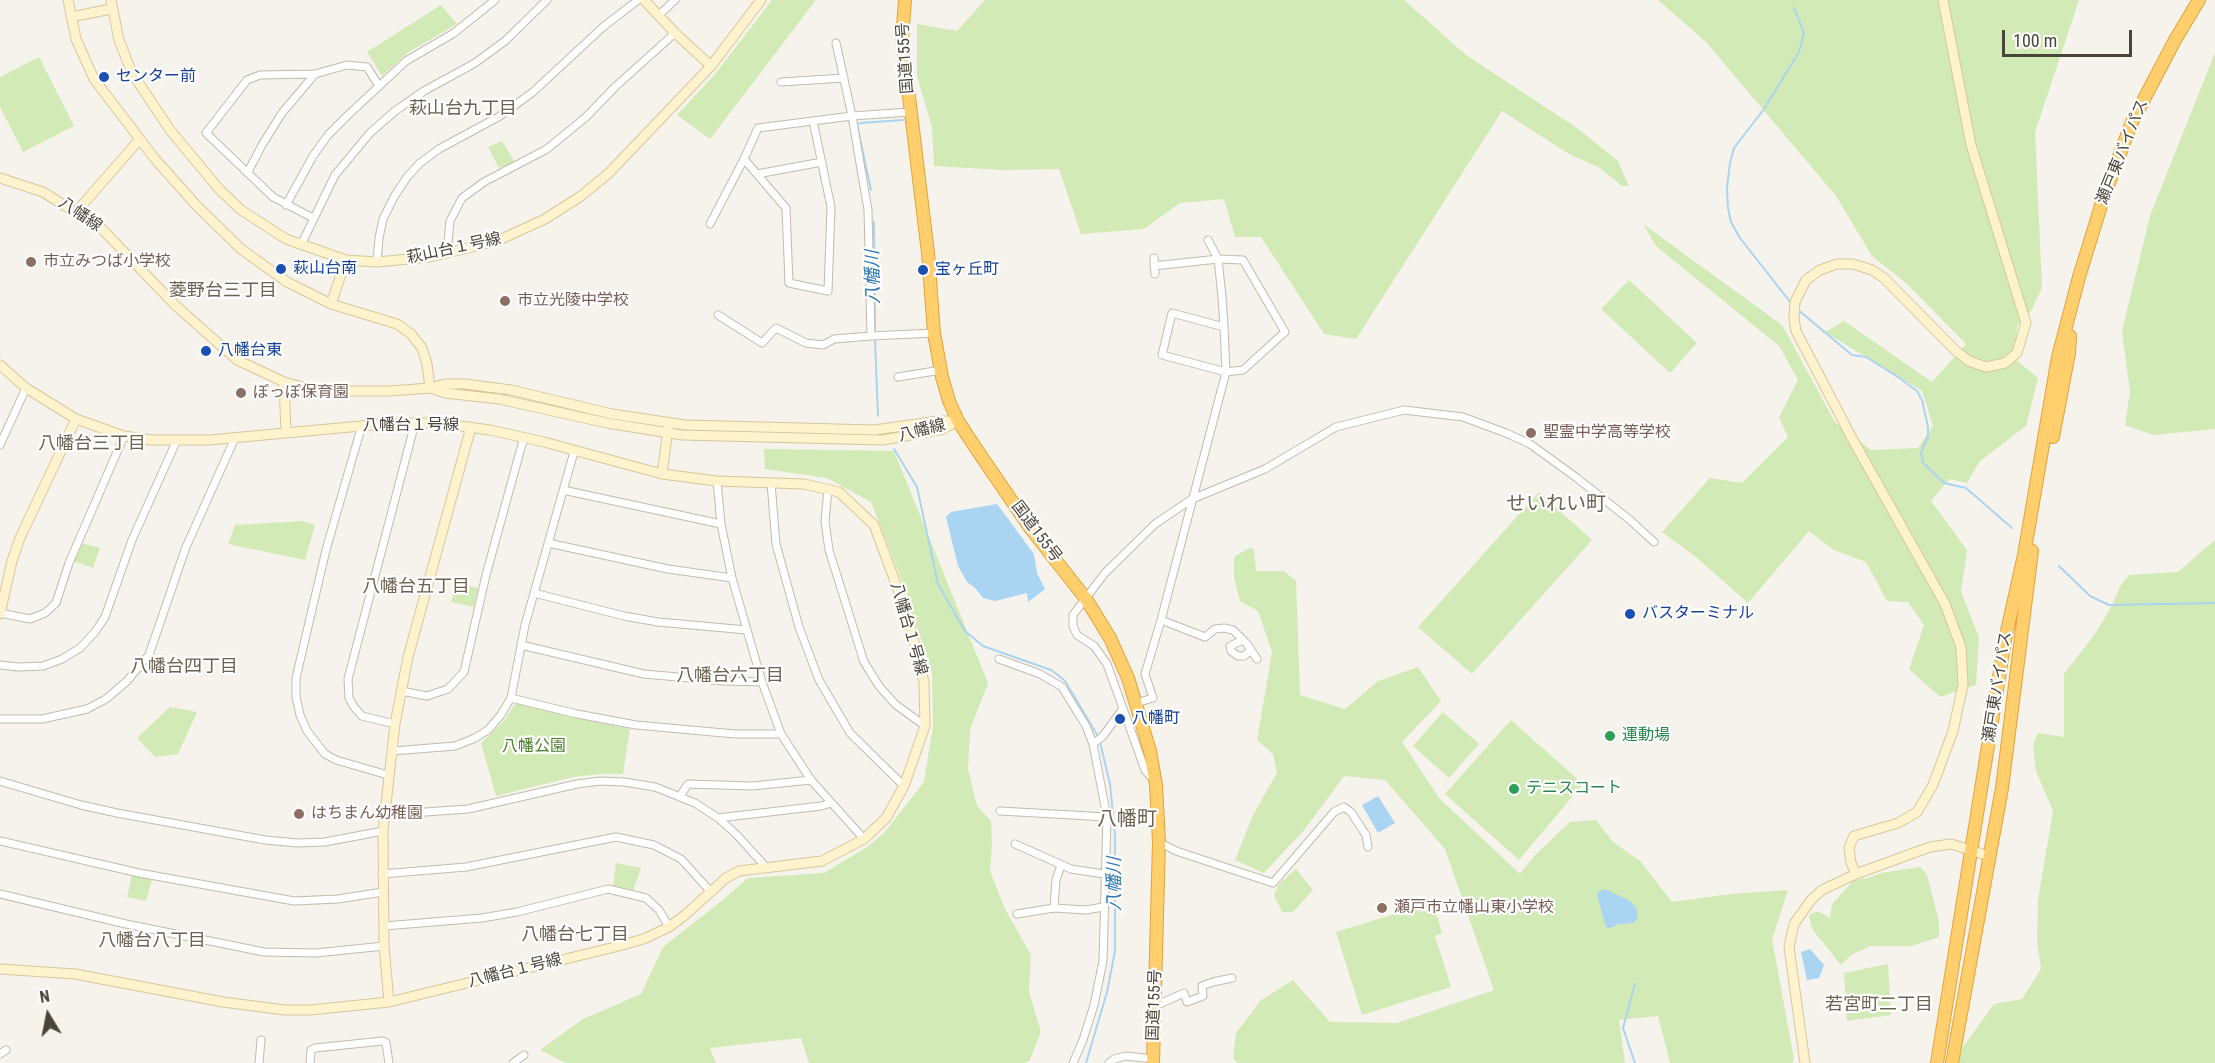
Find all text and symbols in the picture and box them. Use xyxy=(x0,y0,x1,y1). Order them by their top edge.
scale bar xyxy=(2005,18,2136,56)
street label: 国道155号 xyxy=(894,22,918,94)
text: 100 m xyxy=(2013,30,2057,51)
place label: センター前 xyxy=(116,67,196,87)
marker: センター前 xyxy=(97,70,111,84)
street label: 瀬戸東バイパス xyxy=(2093,96,2153,208)
district label: 萩山台九丁目 xyxy=(409,98,517,120)
street label: 八幡線 xyxy=(55,194,105,236)
street label: 萩山台１号線 xyxy=(405,230,503,268)
water label: 八幡川 xyxy=(863,250,885,304)
place label: 市立みつば小学校 xyxy=(43,252,171,272)
marker: 市立みつば小学校 xyxy=(24,255,38,269)
place label: 萩山台南 xyxy=(293,259,357,279)
place label: 宝ヶ丘町 xyxy=(935,260,999,280)
marker: 萩山台南 xyxy=(274,262,288,276)
marker: 宝ヶ丘町 xyxy=(916,263,930,277)
district label: 菱野台三丁目 xyxy=(169,280,277,302)
place label: 市立光陵中学校 xyxy=(517,291,629,311)
marker: 市立光陵中学校 xyxy=(498,294,512,308)
place label: 八幡台東 xyxy=(218,341,282,361)
marker: 八幡台東 xyxy=(199,344,213,358)
place label: ぽっぽ保育園 xyxy=(253,383,349,403)
marker: ぽっぽ保育園 xyxy=(234,386,248,400)
street label: 八幡台１号線 xyxy=(363,416,459,436)
street label: 八幡線 xyxy=(896,416,948,446)
place label: 聖霊中学高等学校 xyxy=(1543,423,1671,443)
marker: 聖霊中学高等学校 xyxy=(1524,426,1538,440)
district label: 八幡台三丁目 xyxy=(38,433,146,455)
district label: せいれい町 xyxy=(1506,493,1606,517)
street label: 国道155号 xyxy=(1007,498,1065,566)
district label: 八幡台五丁目 xyxy=(362,576,470,598)
street label: 八幡台１号線 xyxy=(886,580,930,678)
place label: バスターミナル xyxy=(1642,604,1754,624)
marker: バスターミナル xyxy=(1623,607,1637,621)
street label: 瀬戸東バイパス xyxy=(1980,630,2016,744)
district label: 八幡台四丁目 xyxy=(130,656,238,678)
district label: 八幡台六丁目 xyxy=(676,665,784,687)
place label: 八幡町 xyxy=(1132,709,1180,729)
marker: 八幡町 xyxy=(1113,712,1127,726)
place label: 運動場 xyxy=(1622,726,1670,746)
marker: 運動場 xyxy=(1603,729,1617,743)
park label: 八幡公園 xyxy=(502,737,566,757)
place label: テニスコート xyxy=(1526,779,1622,799)
marker: テニスコート xyxy=(1507,782,1521,796)
place label: はちまん幼稚園 xyxy=(311,804,423,824)
marker: はちまん幼稚園 xyxy=(292,807,306,821)
district label: 八幡町 xyxy=(1097,808,1157,832)
water label: 八幡川 xyxy=(1104,857,1126,911)
place label: 瀬戸市立幡山東小学校 xyxy=(1394,898,1554,918)
marker: 瀬戸市立幡山東小学校 xyxy=(1375,901,1389,915)
district label: 八幡台七丁目 xyxy=(521,924,629,946)
district label: 八幡台八丁目 xyxy=(98,930,206,952)
street label: 八幡台１号線 xyxy=(466,950,564,992)
street label: 国道155号 xyxy=(1144,969,1166,1041)
north arrow xyxy=(18,985,78,1045)
text: N xyxy=(38,987,51,1007)
district label: 若宮町二丁目 xyxy=(1825,994,1933,1016)

